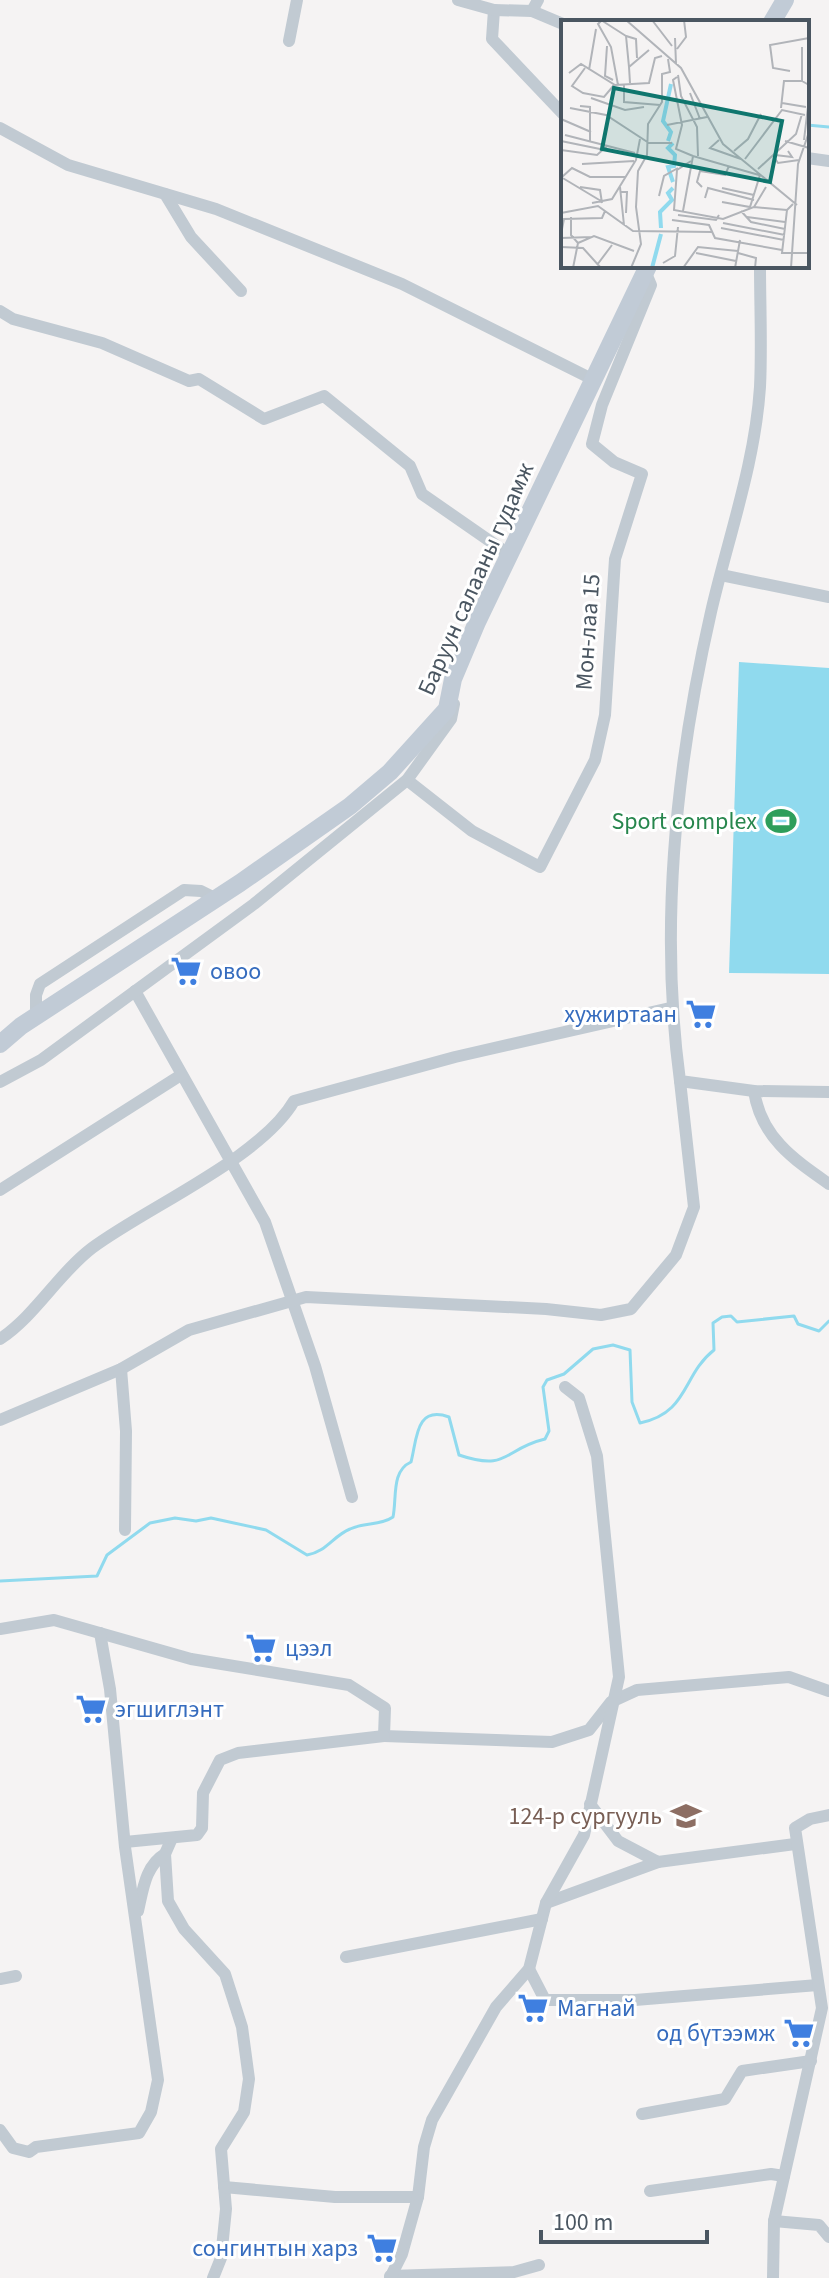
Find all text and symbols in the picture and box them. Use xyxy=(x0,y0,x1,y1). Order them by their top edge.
inset map xyxy=(561,20,809,268)
street label: Баруун салааны гудамж xyxy=(409,457,543,701)
street label: Мон-лаа 15 xyxy=(566,573,610,691)
place label: Sport complex xyxy=(611,804,757,839)
sports icon: Sport complex xyxy=(764,804,798,838)
supermarket icon: овоо xyxy=(169,954,203,988)
place label: овоо xyxy=(210,954,261,989)
place label: хужиртаан xyxy=(564,997,677,1032)
supermarket icon: хужиртаан xyxy=(684,997,718,1031)
supermarket icon: цээл xyxy=(244,1631,278,1665)
place label: цээл xyxy=(285,1631,333,1666)
supermarket icon: эгшиглэнт xyxy=(74,1692,108,1726)
place label: эгшиглэнт xyxy=(115,1692,224,1727)
place label: 124-р сургууль xyxy=(509,1799,662,1834)
school or university icon: 124-р сургууль xyxy=(669,1799,703,1833)
supermarket icon: Магнай xyxy=(516,1991,550,2025)
place label: Магнай xyxy=(557,1991,636,2026)
place label: од бүтээмж xyxy=(656,2016,775,2051)
supermarket icon: од бүтээмж xyxy=(782,2016,816,2050)
scale bar xyxy=(541,2194,707,2244)
text: 100 m xyxy=(553,2205,613,2240)
place label: сонгинтын харз xyxy=(192,2231,358,2266)
supermarket icon: сонгинтын харз xyxy=(365,2231,399,2265)

